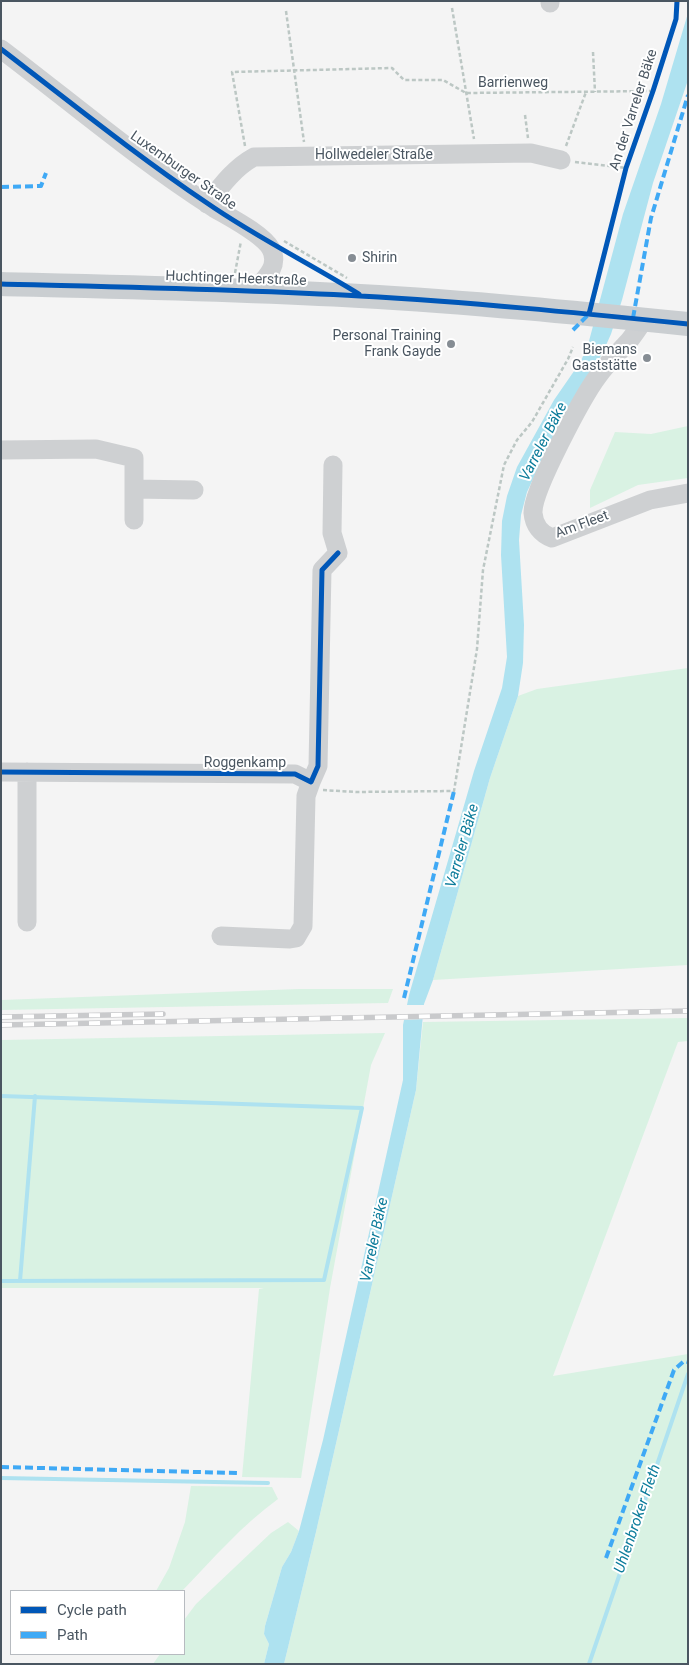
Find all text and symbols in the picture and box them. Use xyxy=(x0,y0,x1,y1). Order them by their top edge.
street label: An der Varreler Bäke xyxy=(606,47,662,173)
street label: Barrienweg xyxy=(478,75,548,91)
street label: Luxemburger Straße xyxy=(127,128,239,214)
street label: Hollwedeler Straße xyxy=(315,147,433,163)
place label: Shirin xyxy=(362,250,397,266)
marker: Shirin xyxy=(346,252,358,264)
street label: Huchtinger Heerstraße xyxy=(165,268,307,290)
place label: Personal Training Frank Gayde xyxy=(333,328,441,361)
marker: Personal Training Frank Gayde xyxy=(445,338,457,350)
place label: Biemans Gaststätte xyxy=(572,342,637,374)
marker: Biemans Gaststätte xyxy=(641,352,653,364)
water label: Varreler Bäke xyxy=(516,400,572,484)
street label: Am Fleet xyxy=(553,508,611,542)
street label: Roggenkamp xyxy=(204,755,286,771)
water label: Varreler Bäke xyxy=(442,802,484,890)
water label: Varreler Bäke xyxy=(357,1196,393,1284)
water label: Uhlenbroker Fleth xyxy=(611,1462,665,1576)
legend xyxy=(10,1590,185,1655)
text: Cycle path xyxy=(57,1601,127,1619)
text: Path xyxy=(57,1626,88,1644)

